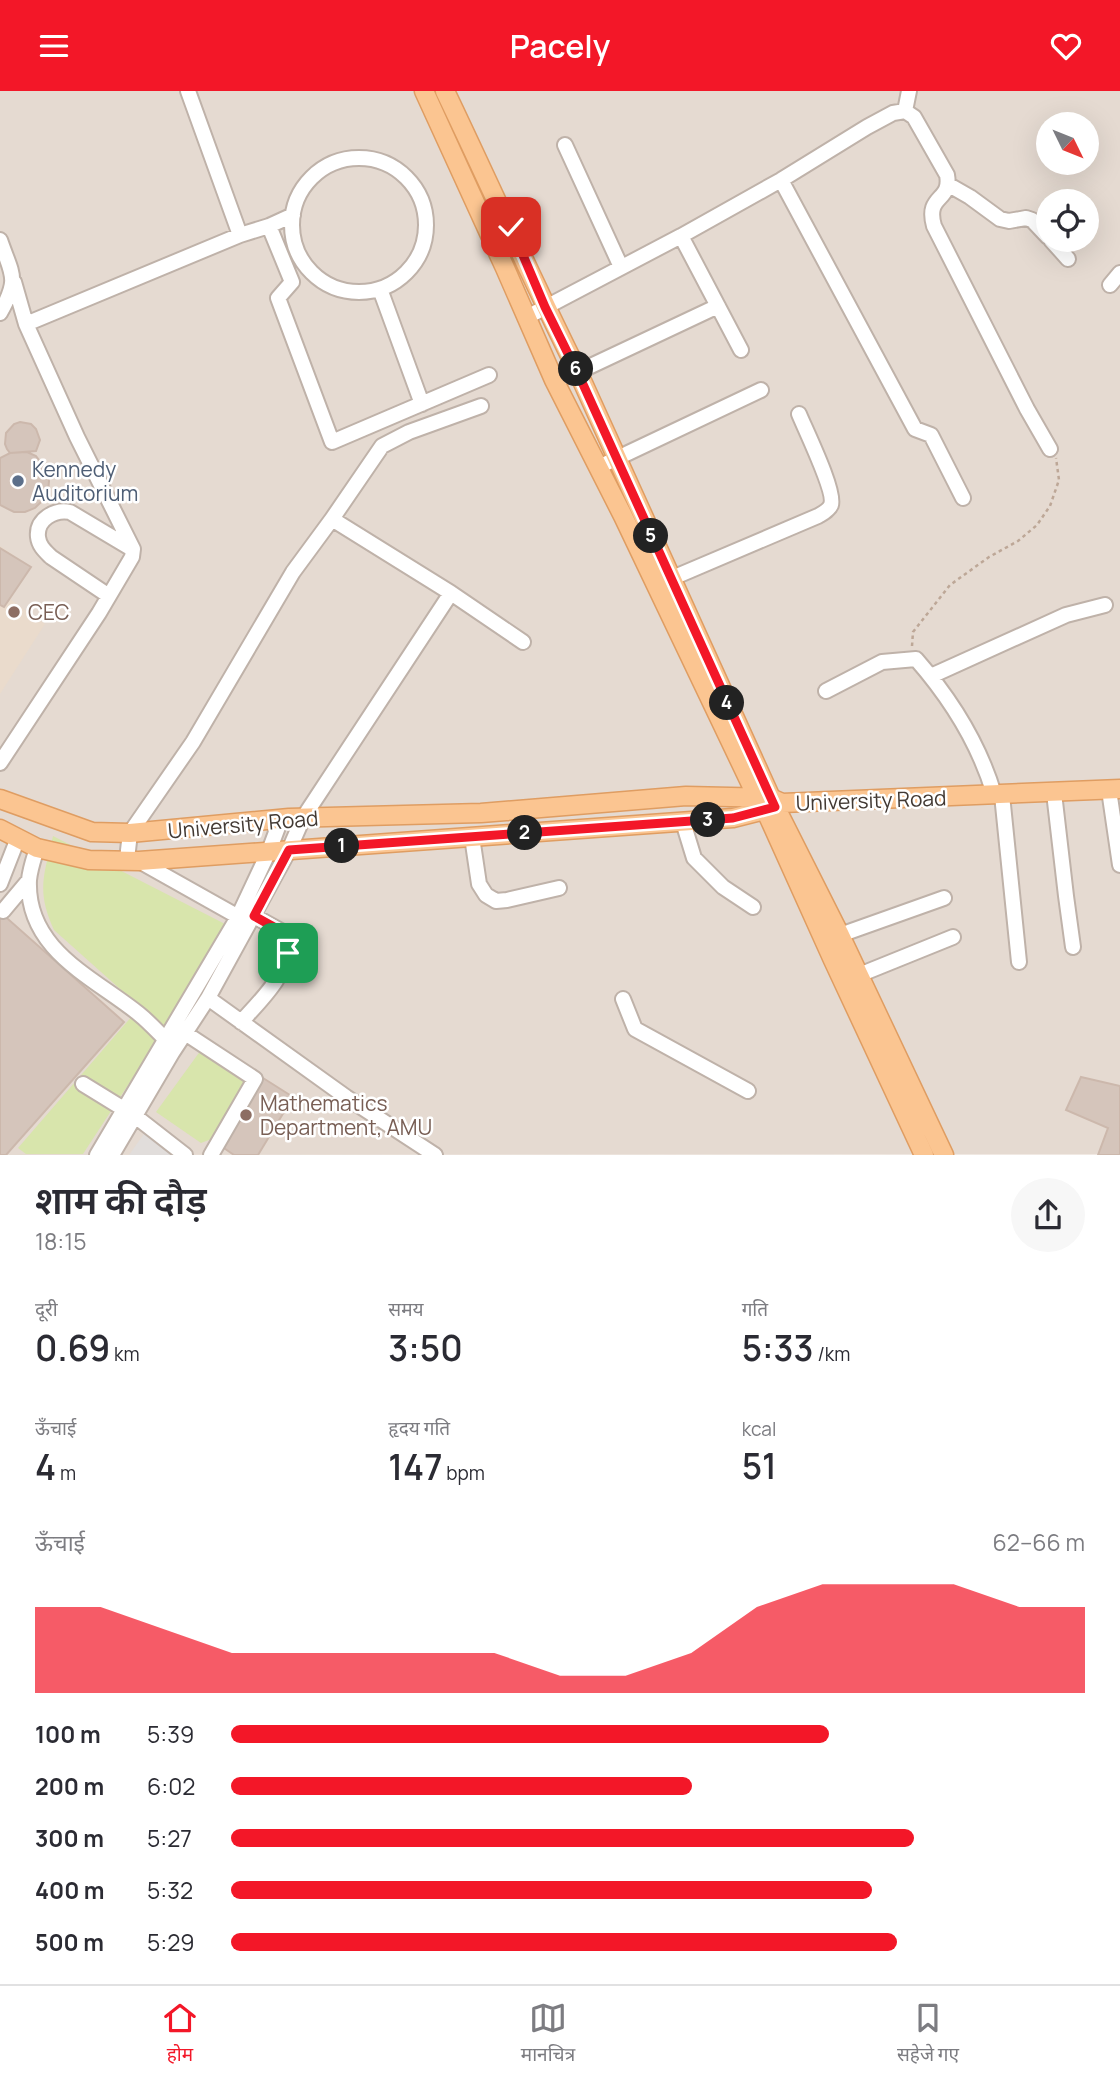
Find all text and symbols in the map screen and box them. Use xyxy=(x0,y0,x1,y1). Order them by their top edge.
text: Pacely xyxy=(510,24,610,68)
icon: menu xyxy=(35,27,73,65)
icon: heart xyxy=(1047,27,1085,65)
north arrow xyxy=(1036,112,1099,175)
map controls xyxy=(1036,112,1099,252)
button: locate xyxy=(1036,189,1099,252)
pin xyxy=(481,197,541,257)
icon: check xyxy=(492,208,530,246)
pin: 6 xyxy=(558,351,594,387)
text: 6 xyxy=(570,355,581,381)
place label: Kennedy Auditorium xyxy=(32,455,138,507)
marker: Kennedy Auditorium xyxy=(10,473,26,489)
pin: 5 xyxy=(634,519,668,553)
text: 5 xyxy=(645,522,656,548)
place label: CEC xyxy=(28,598,70,626)
marker: CEC xyxy=(6,604,22,620)
pin: 4 xyxy=(710,685,744,721)
text: 4 xyxy=(721,689,732,715)
street label: University Road xyxy=(795,783,947,817)
street label: University Road xyxy=(167,803,319,845)
pin: 3 xyxy=(690,803,726,837)
text: 3 xyxy=(702,806,713,832)
pin: 2 xyxy=(508,815,542,851)
text: 2 xyxy=(519,819,530,845)
pin: 1 xyxy=(324,829,360,863)
text: 1 xyxy=(337,832,346,858)
pin xyxy=(258,923,318,983)
icon: arrive xyxy=(269,934,307,972)
place label: Mathematics Department, AMU xyxy=(260,1089,432,1141)
marker: Mathematics Department, AMU xyxy=(238,1107,254,1123)
text: शाम की दौड़ xyxy=(35,1173,207,1225)
button: share xyxy=(1011,1178,1085,1252)
text: 18:15 xyxy=(35,1225,86,1257)
text: दूरी xyxy=(35,1296,58,1322)
text: समय xyxy=(388,1296,424,1322)
text: गति xyxy=(742,1296,768,1322)
text: 0.69 xyxy=(35,1324,110,1372)
text: 3:50 xyxy=(388,1324,463,1372)
text: 5:33 xyxy=(742,1324,814,1372)
text: km xyxy=(110,1341,140,1367)
text: /km xyxy=(814,1341,850,1367)
text: ऊँचाई xyxy=(35,1415,76,1441)
text: हृदय गति xyxy=(388,1415,450,1441)
text: kcal xyxy=(742,1416,776,1442)
text: 51 xyxy=(742,1442,777,1490)
text: 4 xyxy=(35,1443,56,1491)
text: 147 xyxy=(388,1443,443,1491)
text: m xyxy=(56,1460,76,1486)
text: bpm xyxy=(443,1460,485,1486)
text: ऊँचाई xyxy=(35,1526,85,1558)
text: 62–66 m xyxy=(993,1526,1085,1558)
text: 100 m xyxy=(35,1718,101,1750)
text: 5:39 xyxy=(147,1718,194,1750)
text: 200 m xyxy=(35,1770,104,1802)
text: 6:02 xyxy=(147,1770,195,1802)
text: 300 m xyxy=(35,1822,104,1854)
text: 5:27 xyxy=(147,1822,192,1854)
text: 400 m xyxy=(35,1874,105,1906)
text: 5:32 xyxy=(147,1874,193,1906)
text: 500 m xyxy=(35,1926,104,1958)
text: 5:29 xyxy=(147,1926,195,1958)
tab: होम xyxy=(161,1999,199,2069)
tab: मानचित्र xyxy=(521,1999,575,2069)
tab: सहेजे गए xyxy=(897,1999,959,2069)

